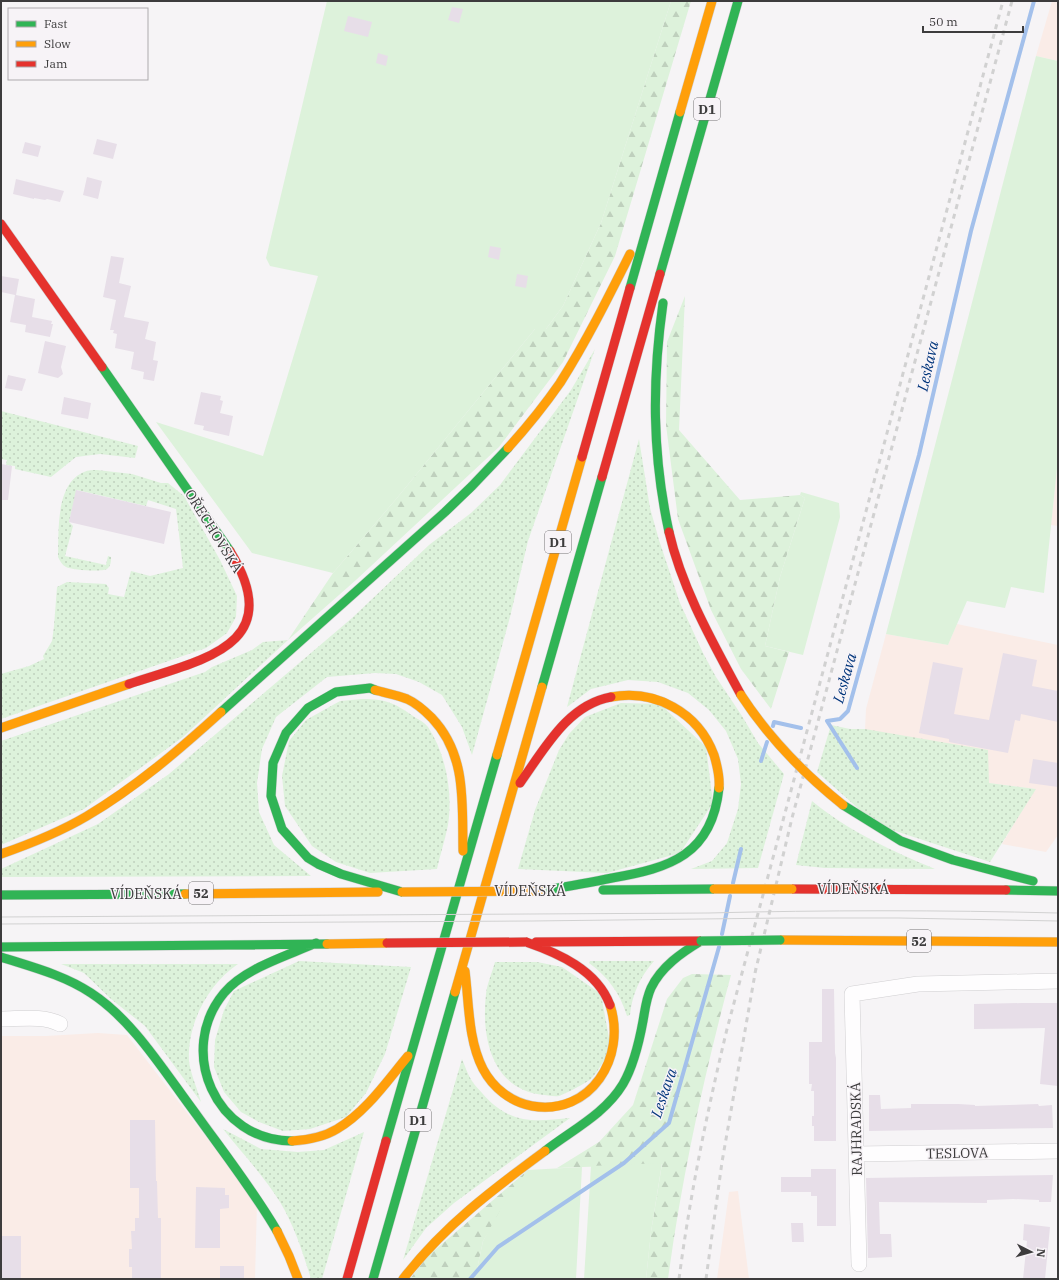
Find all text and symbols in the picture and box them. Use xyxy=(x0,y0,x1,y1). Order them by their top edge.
legend xyxy=(8,8,148,80)
scale bar xyxy=(923,8,1023,34)
text: 50 m xyxy=(929,14,958,29)
text: Fast xyxy=(44,16,68,31)
text: Slow xyxy=(44,36,71,51)
text: Jam xyxy=(44,56,68,71)
road number: D1 xyxy=(694,98,720,120)
water label: Leskava xyxy=(912,338,943,394)
street label: OŘECHOVSKÁ xyxy=(181,485,248,576)
road number: D1 xyxy=(545,531,571,553)
water label: Leskava xyxy=(828,650,861,706)
street label: VÍDEŇSKÁ xyxy=(817,879,889,898)
street label: VÍDEŇSKÁ xyxy=(494,881,566,900)
road number: 52 xyxy=(189,882,213,904)
street label: VÍDEŇSKÁ xyxy=(110,884,182,903)
road number: 52 xyxy=(907,930,931,952)
water label: Leskava xyxy=(646,1065,681,1121)
street label: RAJHRADSKÁ xyxy=(845,1082,866,1176)
road number: D1 xyxy=(405,1109,431,1131)
street label: TESLOVA xyxy=(926,1143,989,1163)
north arrow xyxy=(1011,1232,1051,1272)
text: N xyxy=(1033,1248,1048,1258)

